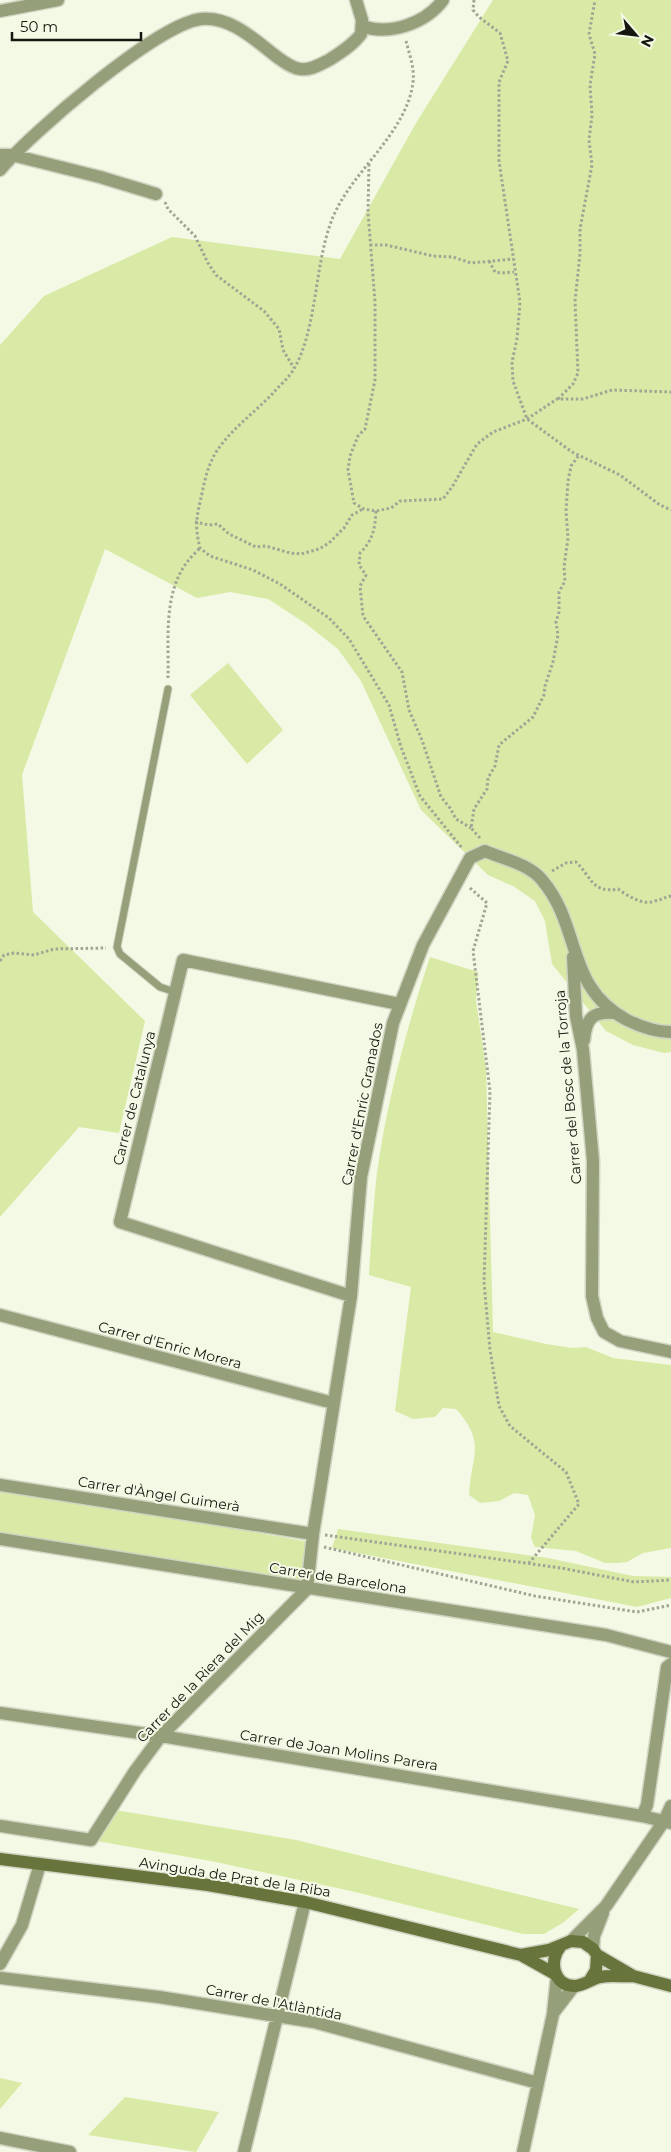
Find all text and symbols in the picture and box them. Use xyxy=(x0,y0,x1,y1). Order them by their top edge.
scale bar xyxy=(12,10,141,42)
north arrow xyxy=(611,10,661,60)
text: 50 m xyxy=(20,17,58,36)
text: N xyxy=(637,32,658,50)
street label: Carrer del Bosc de la Torroja xyxy=(551,989,585,1185)
street label: Carrer d'Enric Granados xyxy=(337,1021,387,1187)
street label: Carrer de Catalunya xyxy=(109,1029,159,1167)
street label: Carrer d'Enric Morera xyxy=(96,1317,244,1373)
street label: Carrer d'Àngel Guimerà xyxy=(77,1472,241,1516)
street label: Carrer de Barcelona xyxy=(268,1558,408,1598)
street label: Carrer de la Riera del Mig xyxy=(133,1608,267,1746)
street label: Carrer de Joan Molins Parera xyxy=(239,1725,439,1775)
street label: Avinguda de Prat de la Riba xyxy=(138,1853,332,1901)
street label: Carrer de l'Atlàntida xyxy=(204,1980,344,2024)

